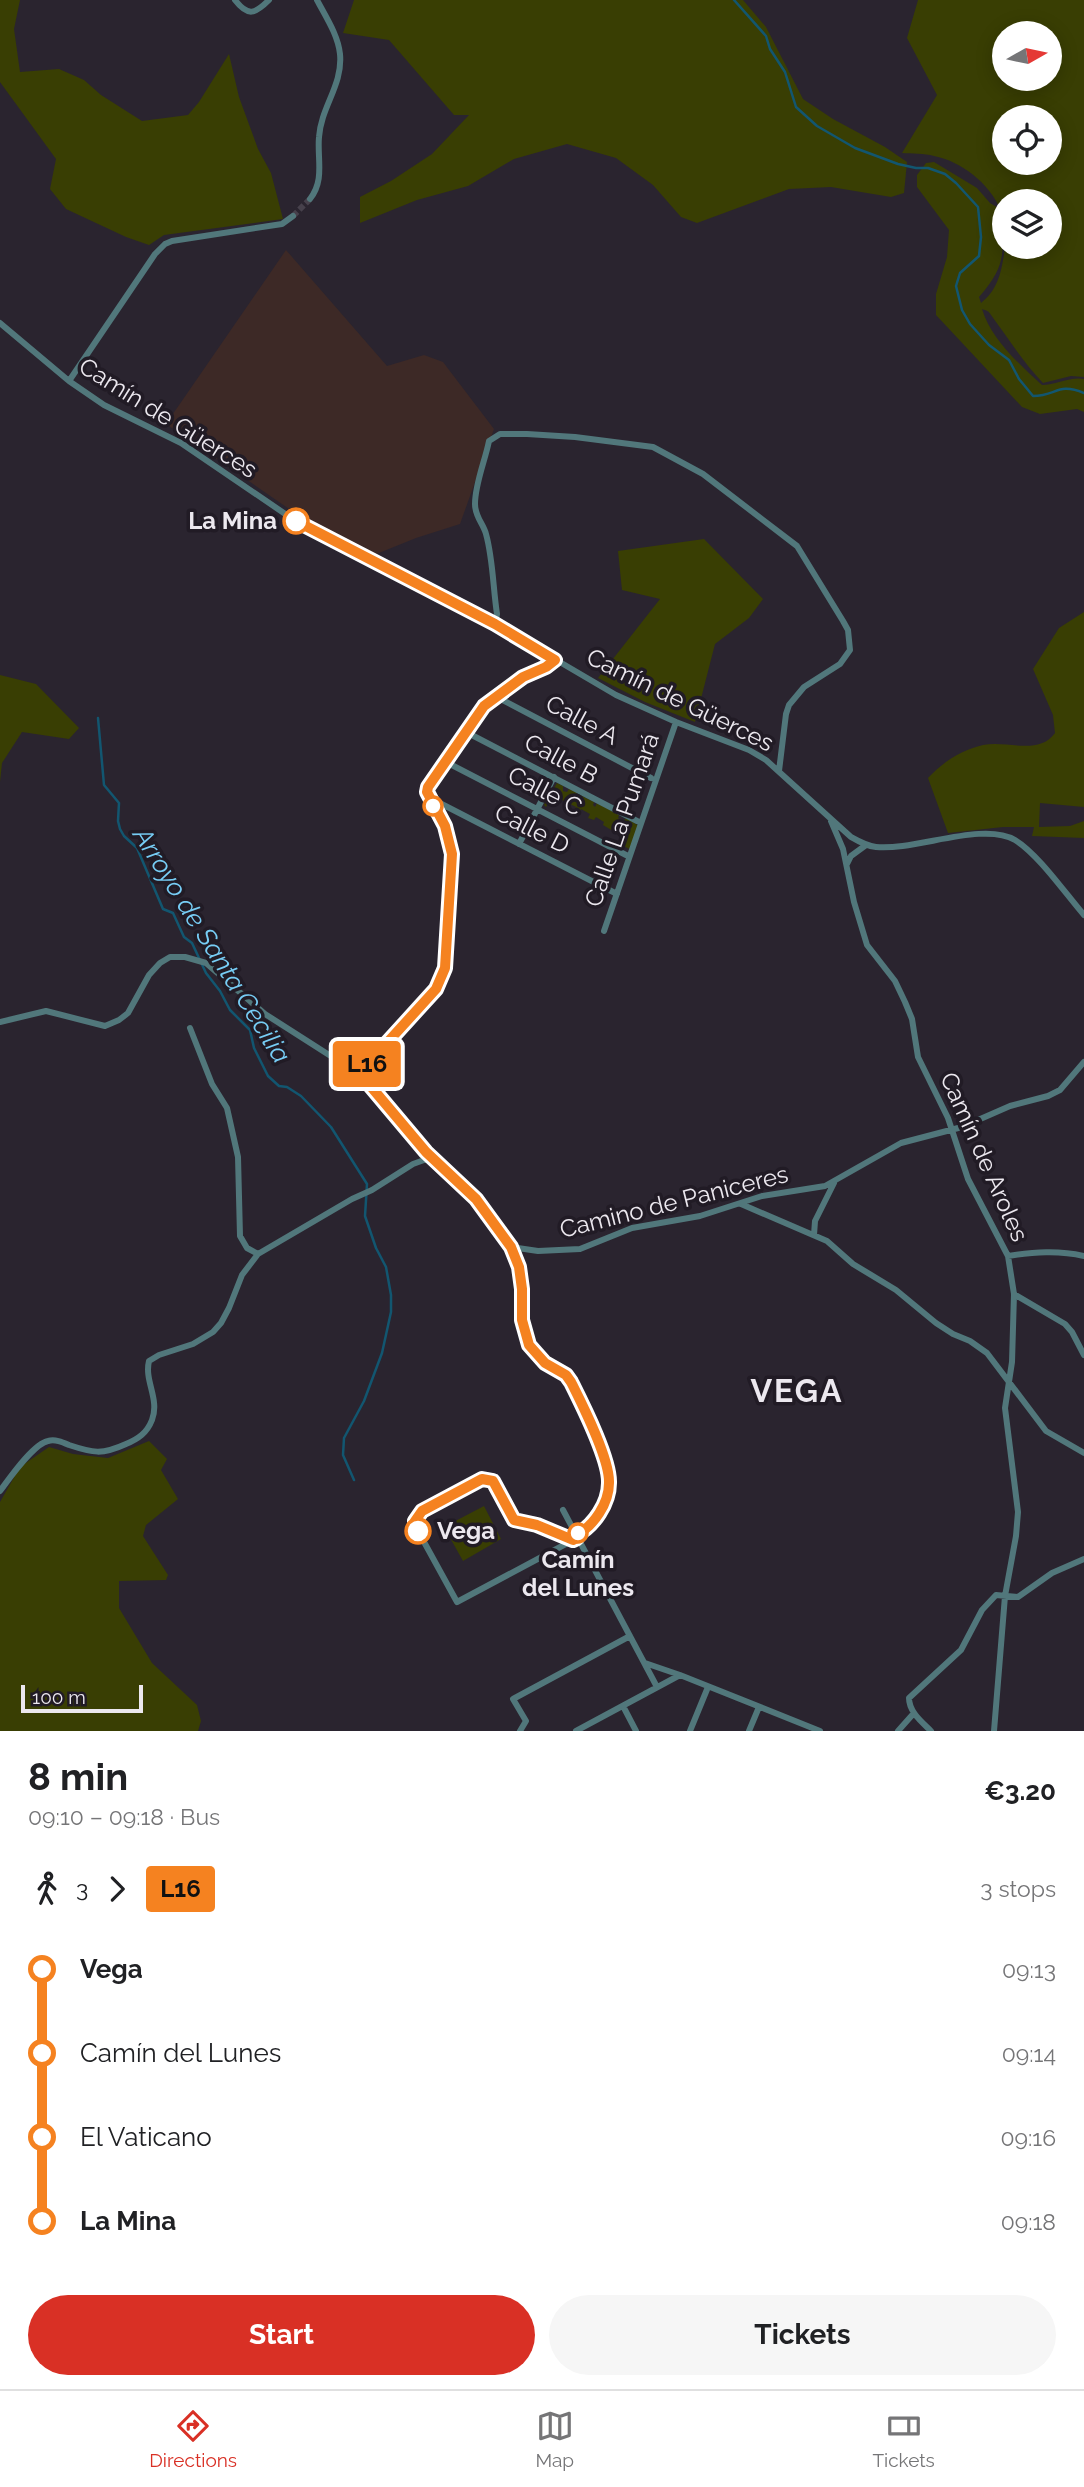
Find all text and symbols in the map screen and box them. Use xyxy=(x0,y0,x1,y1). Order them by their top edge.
north arrow xyxy=(992,21,1062,91)
map controls xyxy=(992,21,1062,259)
button: locate xyxy=(992,105,1062,175)
button: layers xyxy=(992,189,1062,259)
street label: Camín de Güerces xyxy=(74,351,263,484)
place label: La Mina xyxy=(188,506,277,535)
marker: La Mina xyxy=(283,508,309,534)
street label: Camín de Güerces xyxy=(582,642,778,757)
street label: Calle A xyxy=(541,688,624,751)
street label: Calle B xyxy=(520,727,603,790)
street label: Calle La Pumará xyxy=(578,729,665,910)
street label: Calle C xyxy=(503,760,587,821)
unlabelled marker xyxy=(423,796,443,816)
street label: Calle D xyxy=(490,797,574,860)
water label: Arroyo de Santa Cecilia xyxy=(126,820,297,1068)
line badge: L16 xyxy=(327,1041,407,1087)
text: L16 xyxy=(347,1049,387,1078)
street label: Camín de Aroles xyxy=(934,1068,1035,1246)
street label: Camino de Paniceres xyxy=(557,1159,791,1244)
district label: VEGA xyxy=(750,1372,844,1409)
place label: Vega xyxy=(437,1516,495,1545)
marker: Vega xyxy=(405,1518,431,1544)
marker: Camín del Lunes xyxy=(568,1523,588,1543)
place label: Camín del Lunes xyxy=(522,1545,634,1602)
scale bar xyxy=(21,1682,144,1714)
text: 100 m xyxy=(32,1686,86,1708)
text: 8 min xyxy=(28,1754,128,1799)
text: €3.20 xyxy=(984,1776,1056,1806)
text: 09:10 – 09:18 · Bus xyxy=(28,1803,220,1830)
icon: walk xyxy=(28,1870,66,1908)
icon: forward xyxy=(98,1870,136,1908)
text: L16 xyxy=(160,1874,201,1903)
text: 3 xyxy=(76,1875,88,1902)
text: 3 stops xyxy=(980,1875,1056,1902)
text: Vega xyxy=(80,1954,143,1984)
text: 09:13 xyxy=(1002,1956,1056,1983)
text: Camín del Lunes xyxy=(80,2038,281,2068)
text: 09:14 xyxy=(1002,2040,1056,2067)
text: El Vaticano xyxy=(80,2122,212,2152)
text: 09:16 xyxy=(1000,2124,1056,2151)
text: La Mina xyxy=(80,2206,176,2236)
text: 09:18 xyxy=(1001,2208,1056,2235)
button: Start xyxy=(28,2295,535,2375)
button: Tickets xyxy=(549,2295,1056,2375)
tab: Directions xyxy=(149,2407,237,2471)
tab: Map xyxy=(535,2407,574,2471)
tab: Tickets xyxy=(872,2407,935,2471)

